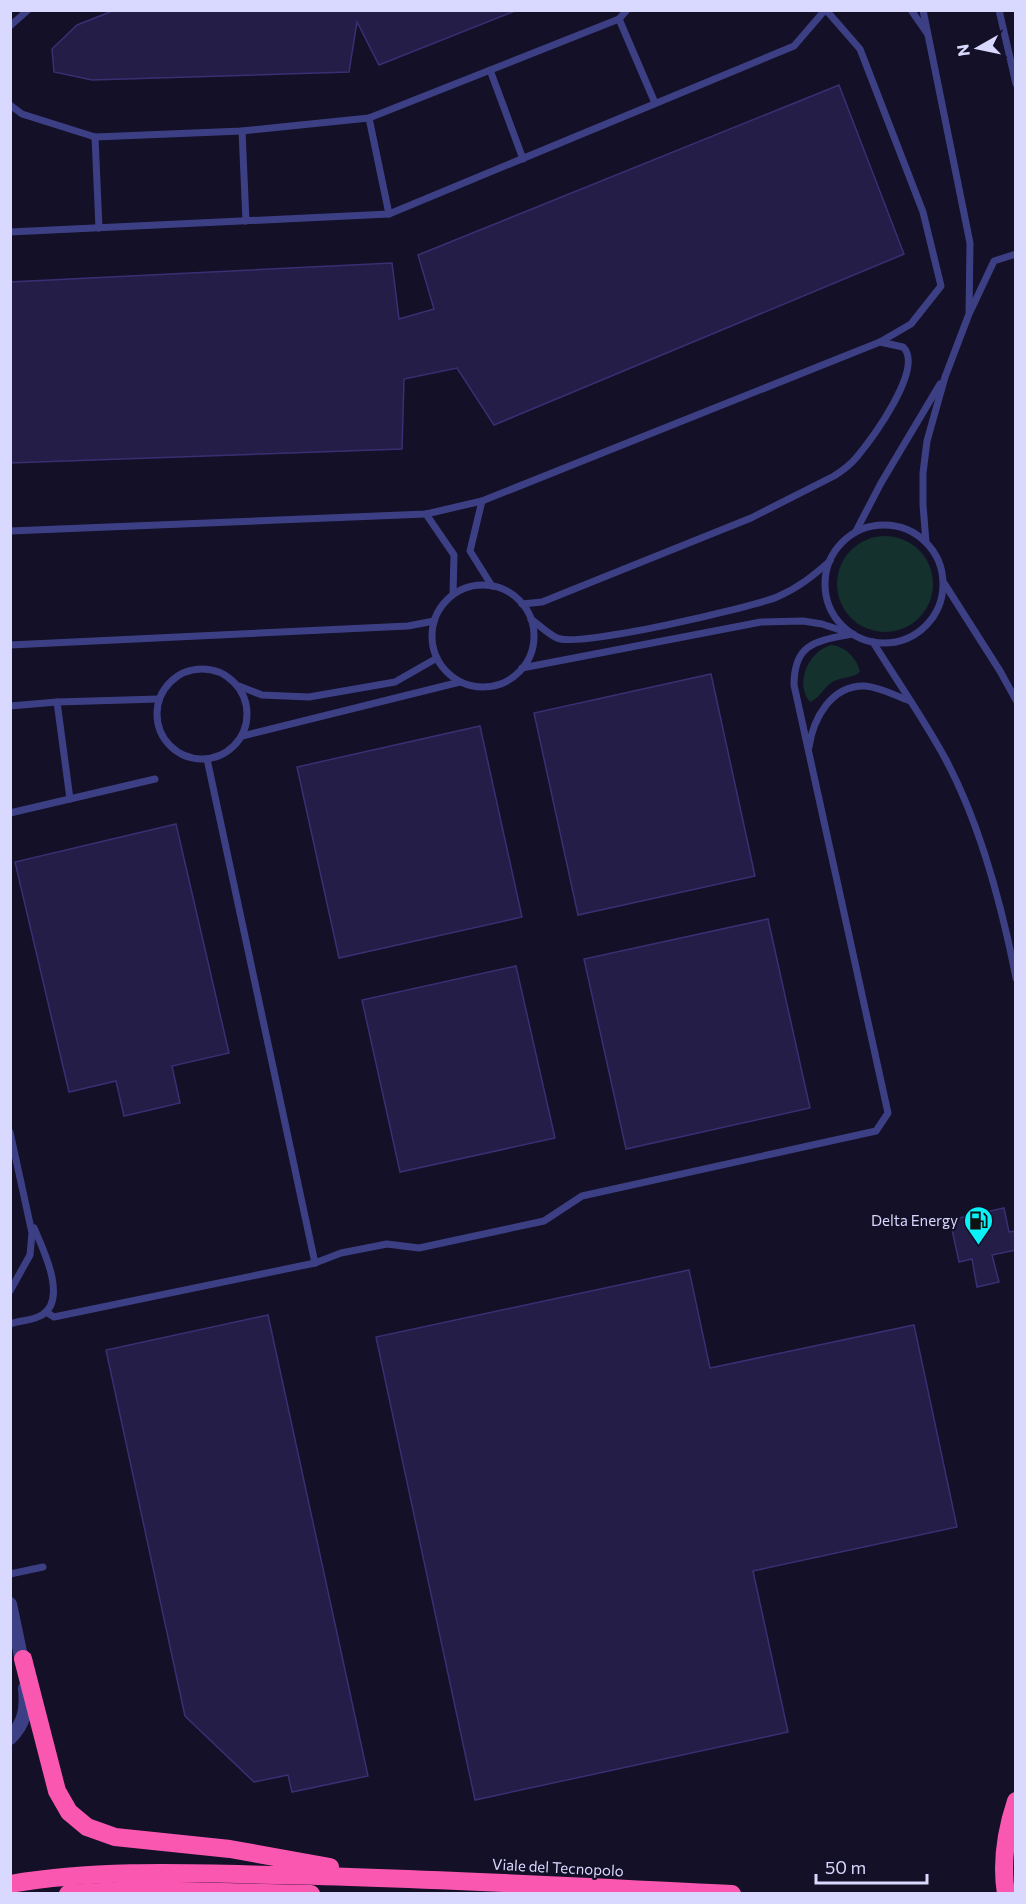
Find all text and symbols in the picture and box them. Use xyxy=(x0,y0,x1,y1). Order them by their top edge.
north arrow xyxy=(948,18,1008,78)
text: N xyxy=(952,43,973,58)
fuel station icon: Delta Energy xyxy=(963,1204,995,1246)
place label: Delta Energy xyxy=(871,1211,958,1229)
scale bar xyxy=(816,1847,927,1885)
street label: Viale del Tecnopolo xyxy=(492,1855,624,1879)
text: 50 m xyxy=(825,1856,866,1878)

